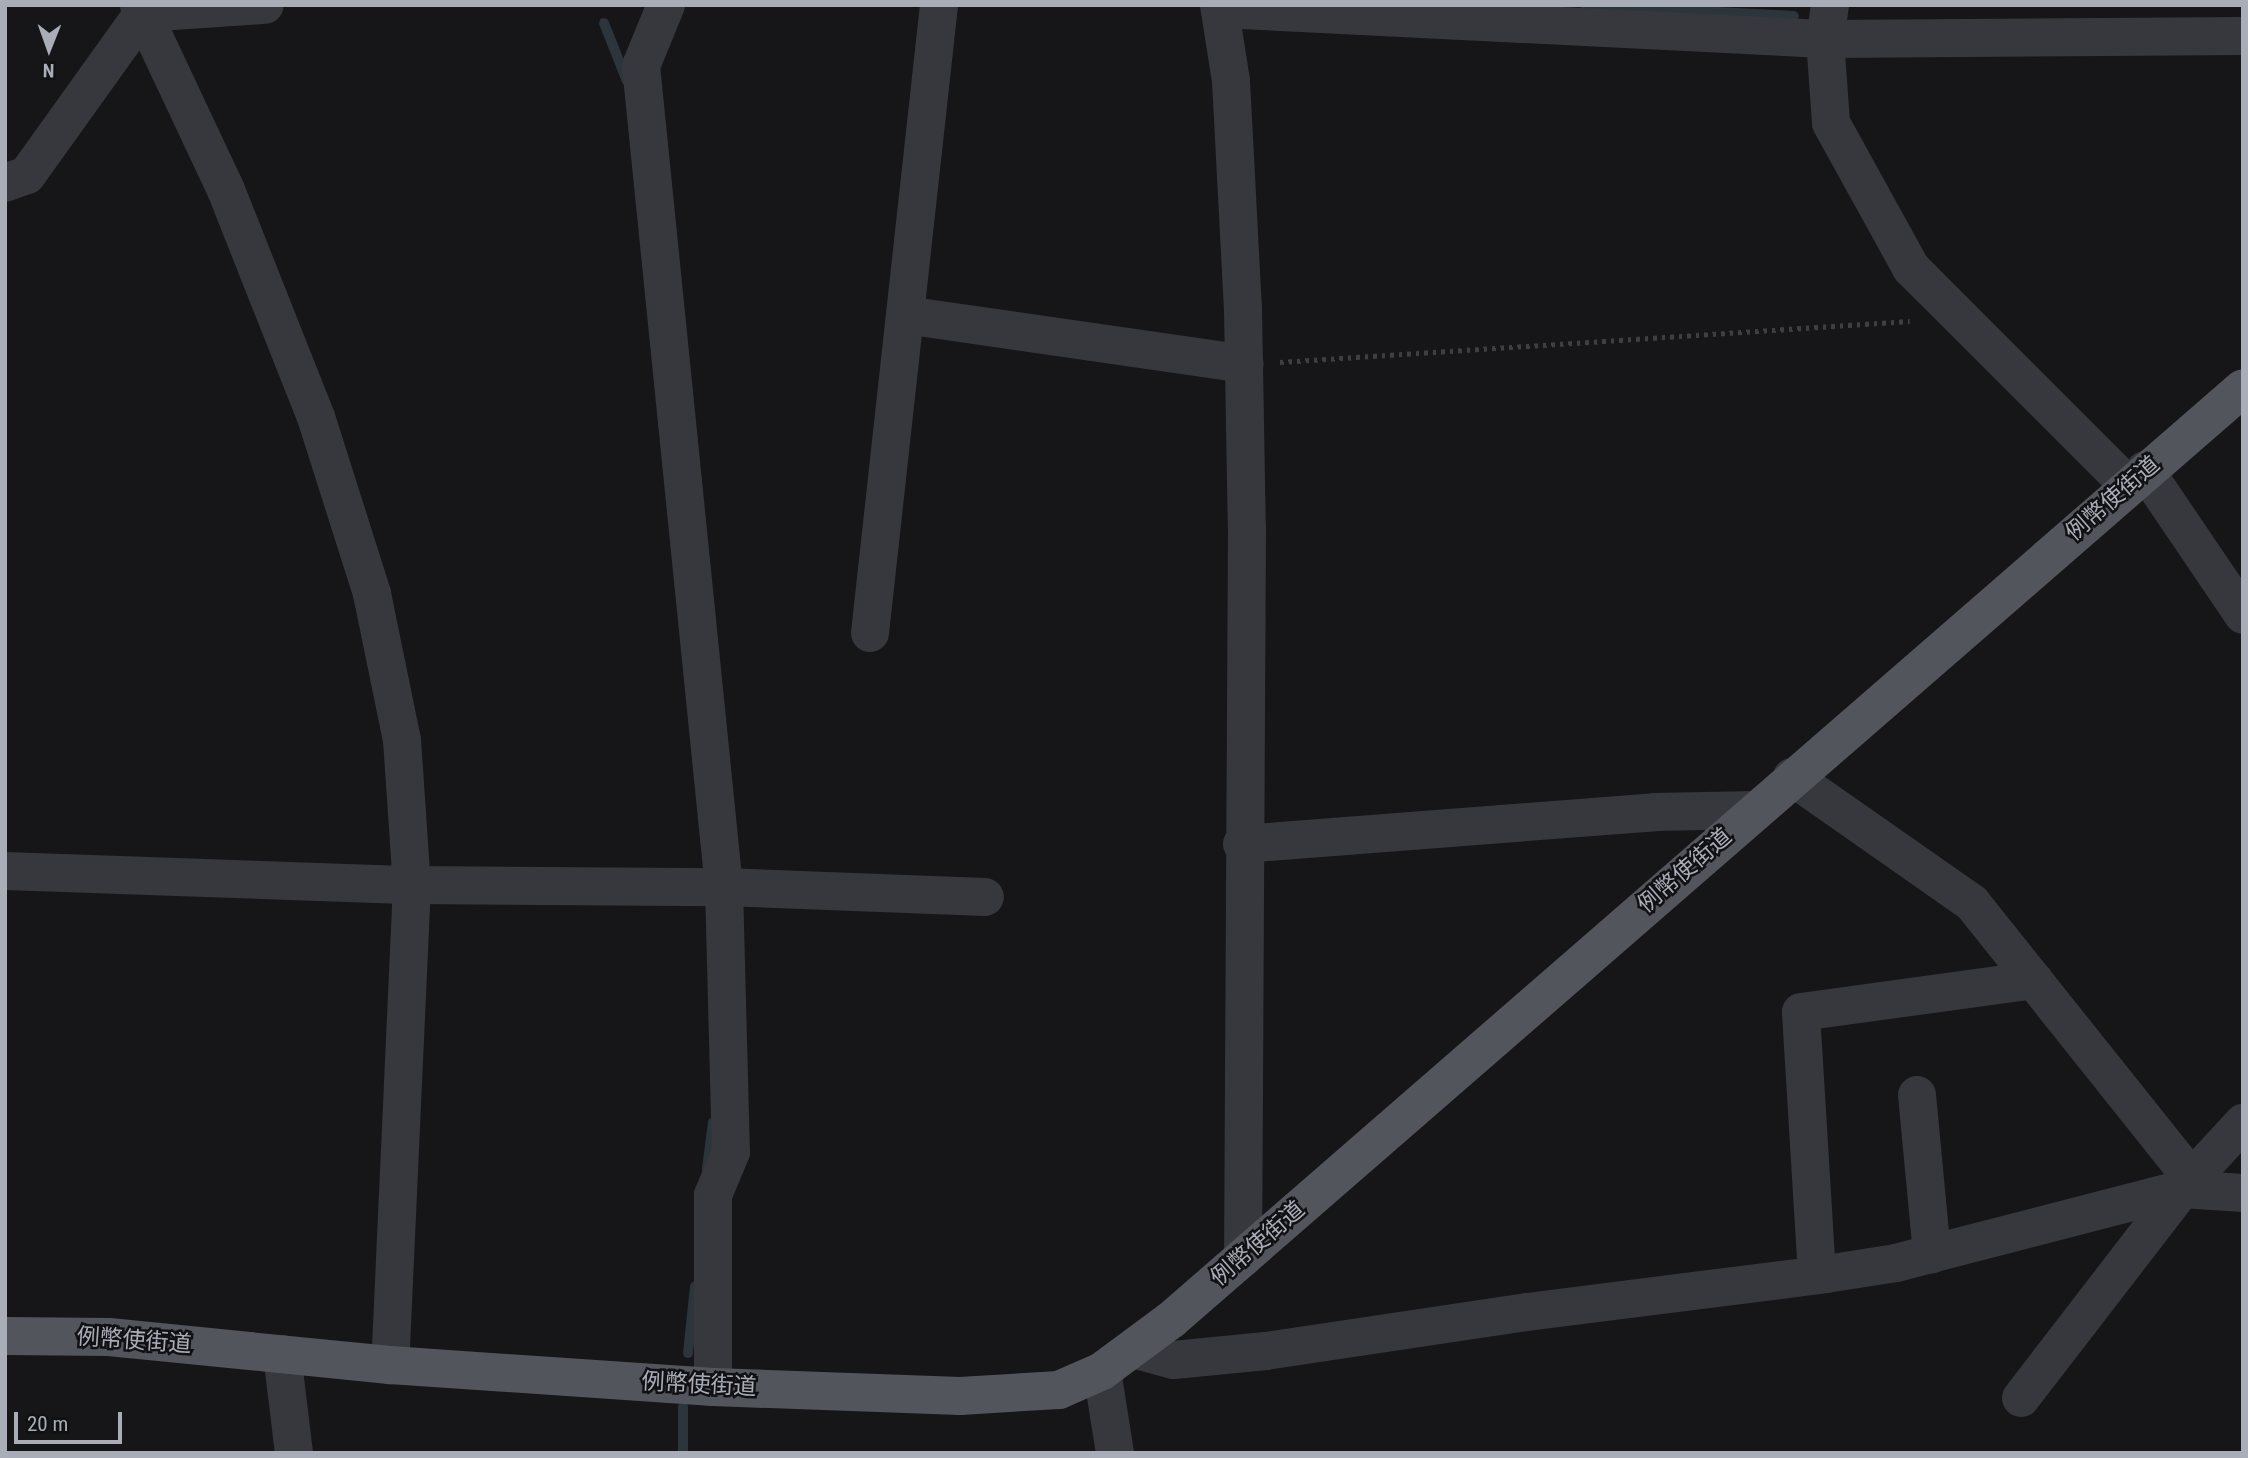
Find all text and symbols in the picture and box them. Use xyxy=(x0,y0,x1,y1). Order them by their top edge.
north arrow xyxy=(14,14,84,84)
text: N xyxy=(43,59,55,82)
street label: 例幣使街道 xyxy=(2061,451,2165,547)
street label: 例幣使街道 xyxy=(1633,823,1737,919)
street label: 例幣使街道 xyxy=(1206,1196,1310,1292)
street label: 例幣使街道 xyxy=(76,1323,192,1359)
street label: 例幣使街道 xyxy=(641,1368,757,1402)
scale bar xyxy=(18,1398,126,1442)
text: 20 m xyxy=(27,1412,68,1436)

